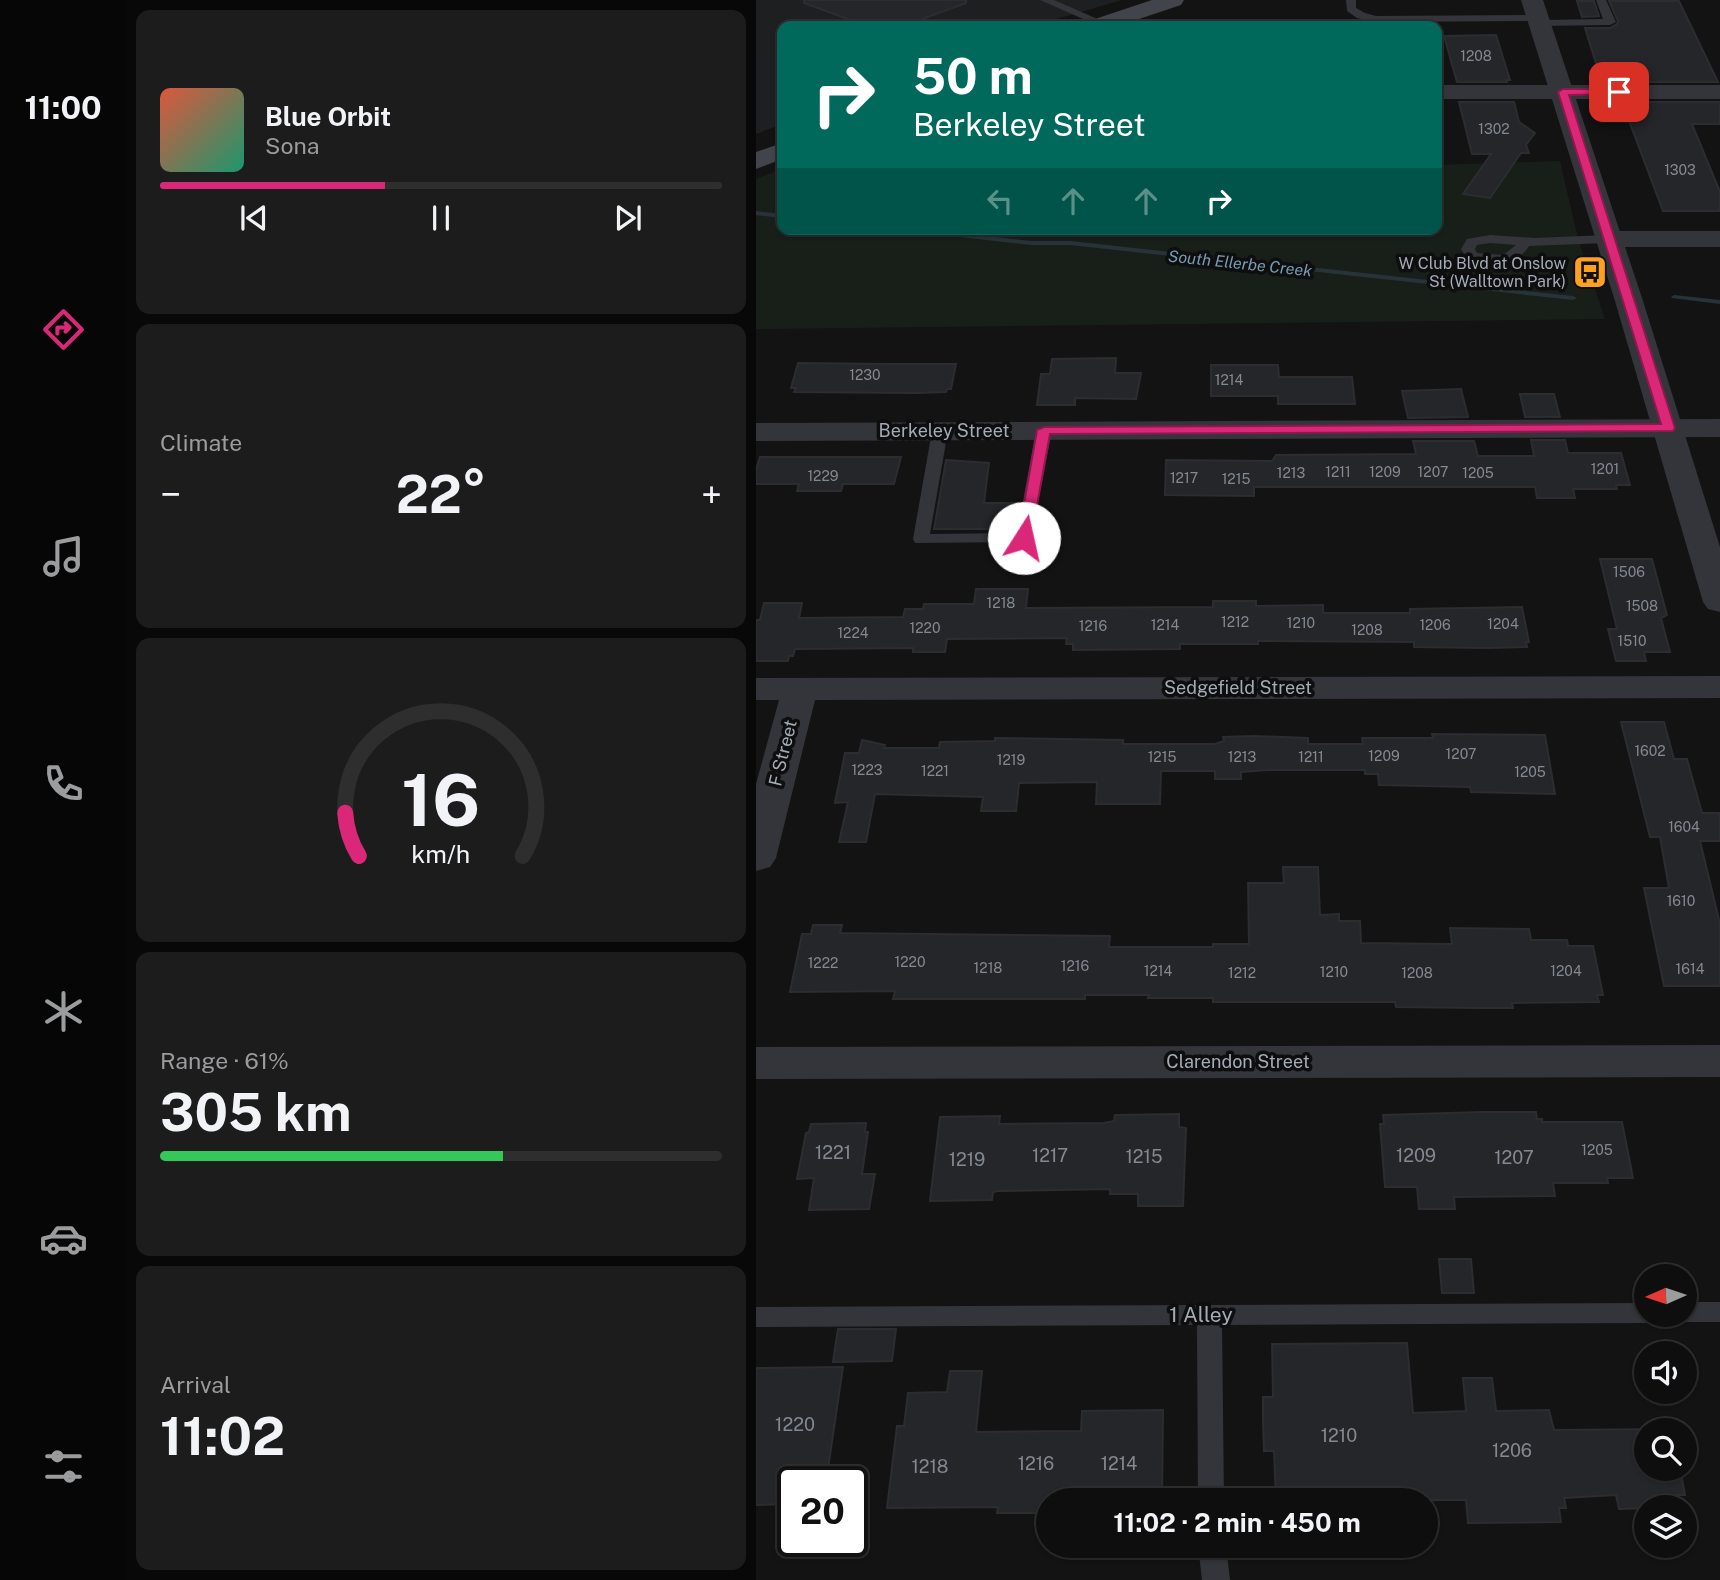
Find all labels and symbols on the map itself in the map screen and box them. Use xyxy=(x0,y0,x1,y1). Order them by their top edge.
house number: 1208 xyxy=(1460,48,1492,64)
pin xyxy=(1589,62,1649,122)
house number: 1302 xyxy=(1478,121,1510,137)
house number: 1303 xyxy=(1664,162,1696,178)
water label: South Ellerbe Creek xyxy=(1167,246,1313,281)
bus stop icon: W Club Blvd at Onslow St (Walltown Park) xyxy=(1571,253,1609,291)
place label: W Club Blvd at Onslow St (Walltown Park) xyxy=(1399,254,1567,291)
house number: 1230 xyxy=(849,367,881,383)
house number: 1214 xyxy=(1215,372,1243,388)
street label: Berkeley Street xyxy=(879,420,1009,441)
house number: 1201 xyxy=(1591,461,1619,477)
house number: 1211 xyxy=(1325,464,1351,480)
house number: 1209 xyxy=(1369,464,1401,480)
house number: 1207 xyxy=(1418,464,1448,480)
house number: 1213 xyxy=(1277,465,1305,481)
house number: 1205 xyxy=(1462,465,1494,481)
house number: 1229 xyxy=(807,468,839,484)
house number: 1217 xyxy=(1170,470,1198,486)
house number: 1215 xyxy=(1222,471,1250,487)
position arrow xyxy=(987,501,1061,575)
house number: 1506 xyxy=(1613,564,1645,580)
house number: 1218 xyxy=(987,595,1015,611)
house number: 1508 xyxy=(1626,598,1658,614)
house number: 1212 xyxy=(1221,614,1249,630)
house number: 1210 xyxy=(1287,615,1315,631)
house number: 1204 xyxy=(1487,616,1519,632)
house number: 1214 xyxy=(1151,617,1179,633)
house number: 1206 xyxy=(1419,617,1451,633)
house number: 1216 xyxy=(1079,618,1108,634)
house number: 1220 xyxy=(910,620,940,636)
house number: 1208 xyxy=(1351,622,1383,638)
house number: 1224 xyxy=(837,625,869,641)
house number: 1510 xyxy=(1618,633,1646,649)
street label: Sedgefield Street xyxy=(1164,677,1312,698)
street label: F Street xyxy=(764,718,801,788)
house number: 1602 xyxy=(1634,743,1666,759)
house number: 1207 xyxy=(1446,746,1476,762)
house number: 1209 xyxy=(1368,748,1400,764)
house number: 1215 xyxy=(1148,749,1176,765)
house number: 1213 xyxy=(1228,749,1256,765)
house number: 1211 xyxy=(1298,749,1324,765)
house number: 1219 xyxy=(997,752,1025,768)
house number: 1223 xyxy=(851,762,883,778)
house number: 1221 xyxy=(921,763,949,779)
house number: 1205 xyxy=(1514,764,1546,780)
house number: 1604 xyxy=(1668,819,1700,835)
house number: 1610 xyxy=(1667,893,1695,909)
house number: 1220 xyxy=(895,954,925,970)
house number: 1222 xyxy=(808,955,838,971)
house number: 1216 xyxy=(1061,958,1090,974)
house number: 1218 xyxy=(974,960,1002,976)
house number: 1614 xyxy=(1676,961,1705,977)
house number: 1214 xyxy=(1144,963,1172,979)
house number: 1204 xyxy=(1550,963,1582,979)
house number: 1210 xyxy=(1320,964,1348,980)
house number: 1212 xyxy=(1228,965,1256,981)
house number: 1208 xyxy=(1401,965,1433,981)
street label: Clarendon Street xyxy=(1166,1051,1310,1072)
house number: 1221 xyxy=(815,1142,851,1163)
house number: 1205 xyxy=(1581,1142,1613,1158)
house number: 1217 xyxy=(1032,1145,1068,1166)
house number: 1209 xyxy=(1396,1145,1436,1166)
house number: 1215 xyxy=(1126,1146,1162,1167)
house number: 1207 xyxy=(1494,1147,1534,1168)
house number: 1219 xyxy=(949,1149,985,1170)
north arrow xyxy=(1634,1264,1698,1326)
street label: 1 Alley xyxy=(1169,1302,1233,1327)
house number: 1220 xyxy=(775,1414,815,1435)
house number: 1210 xyxy=(1321,1425,1357,1446)
house number: 1206 xyxy=(1492,1440,1532,1461)
house number: 1216 xyxy=(1018,1453,1054,1474)
house number: 1214 xyxy=(1101,1453,1137,1474)
house number: 1218 xyxy=(911,1456,949,1477)
speed limit sign: 20 xyxy=(777,1466,868,1557)

